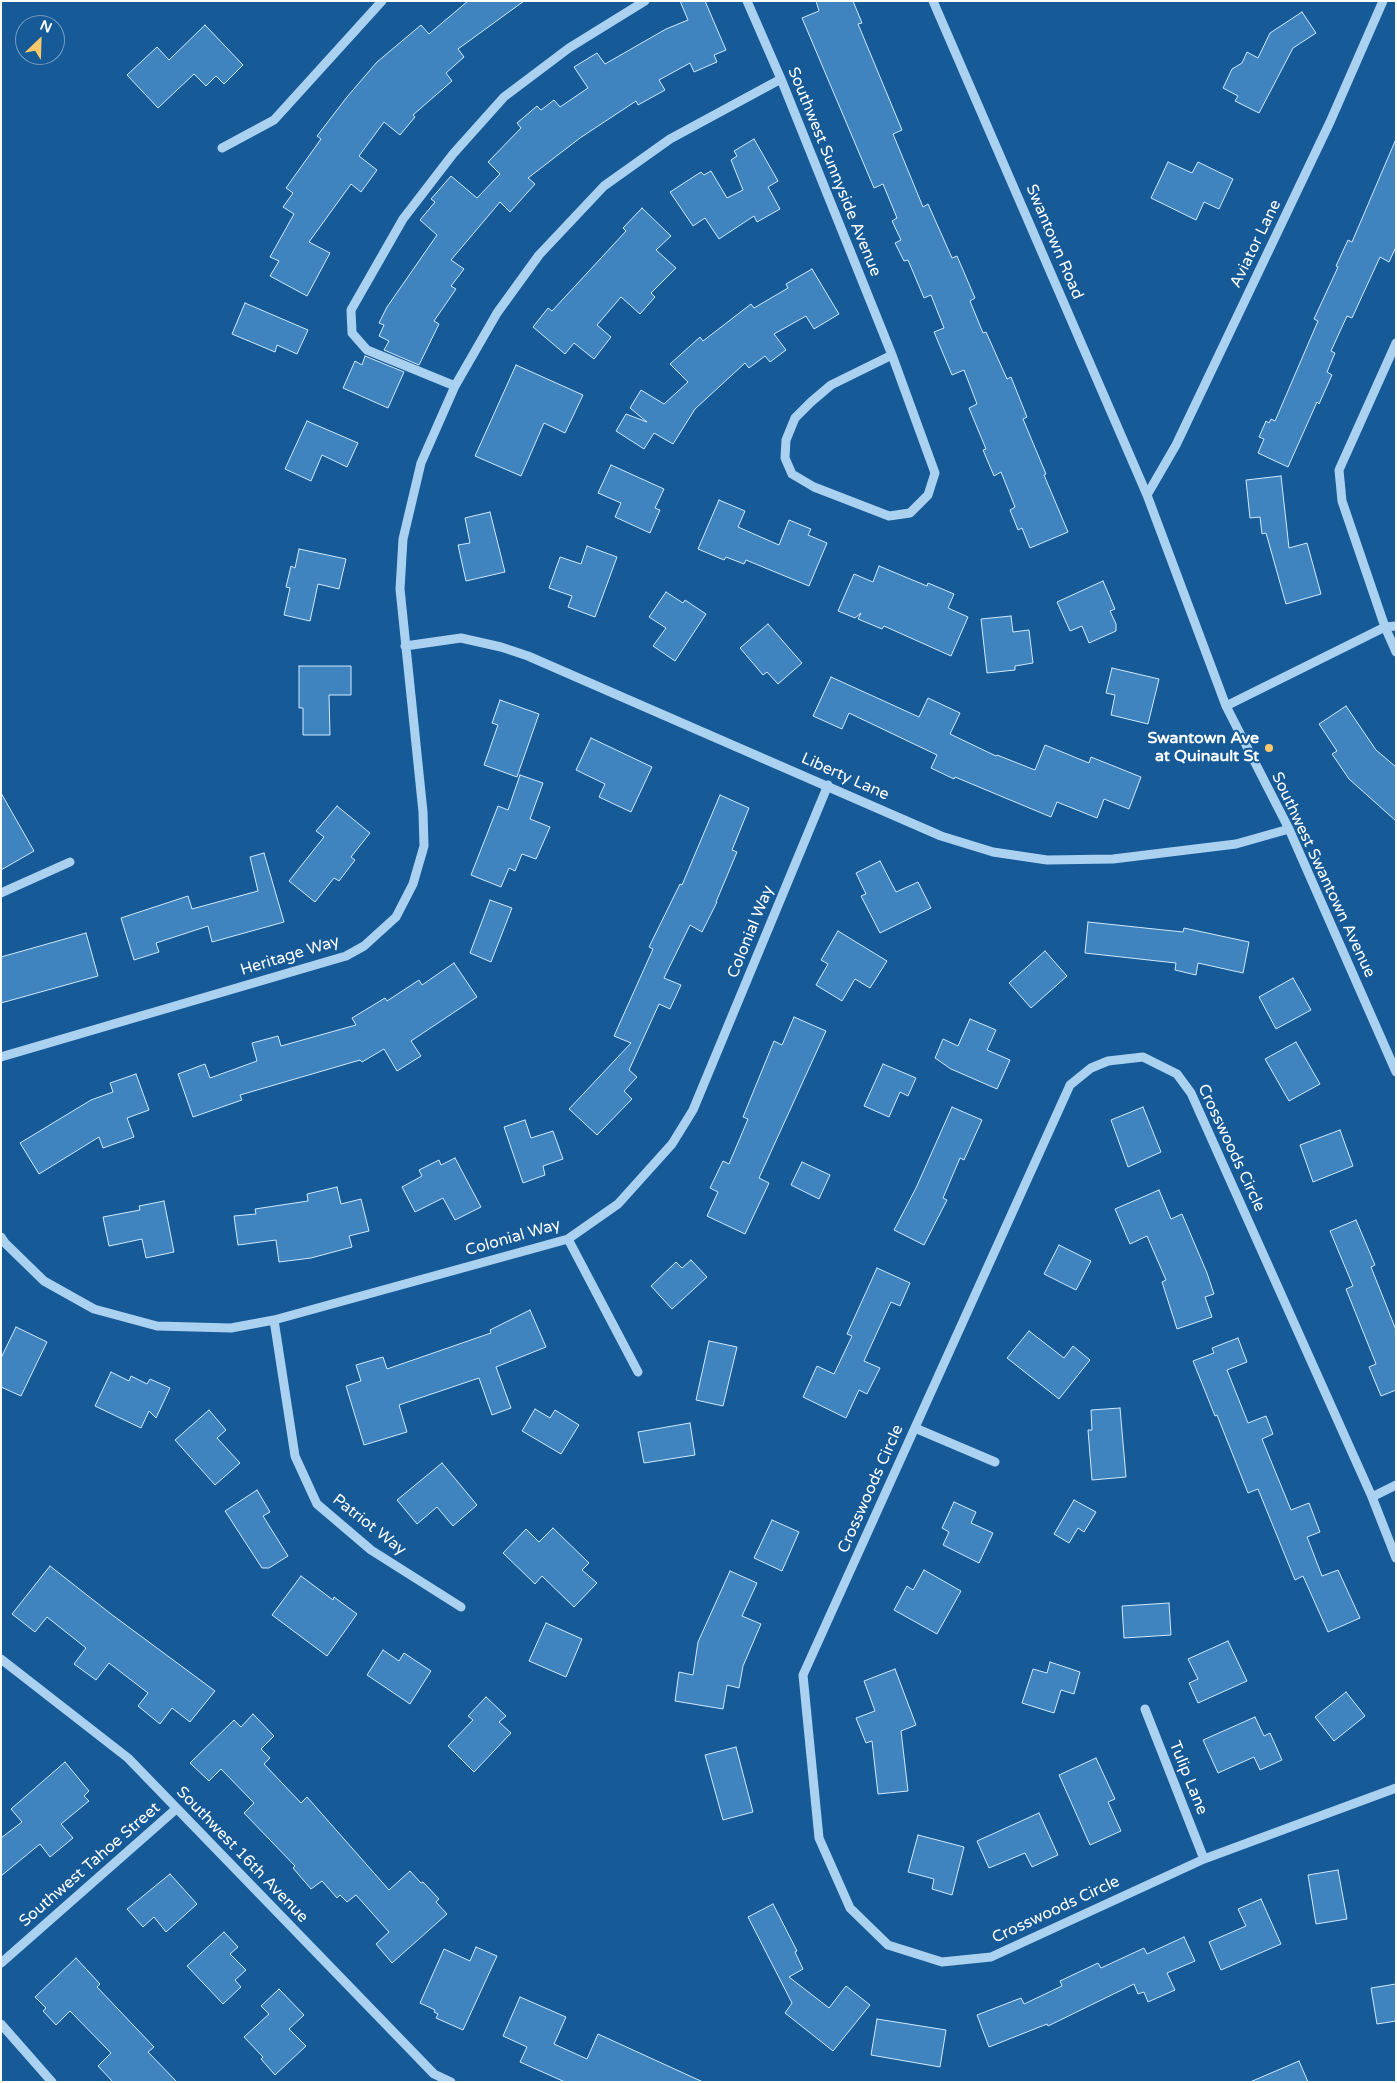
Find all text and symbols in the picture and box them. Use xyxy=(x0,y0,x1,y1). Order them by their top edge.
north arrow xyxy=(15,15,65,65)
text: N xyxy=(37,17,54,37)
street label: Southwest Sunnyside Avenue xyxy=(783,64,885,280)
street label: Swantown Road xyxy=(1021,182,1087,302)
street label: Aviator Lane xyxy=(1226,197,1286,291)
place label: Swantown Ave at Quinault St xyxy=(1148,729,1259,767)
marker: Swantown Ave at Quinault St xyxy=(1263,742,1275,754)
street label: Liberty Lane xyxy=(798,749,892,805)
street label: Southwest Swantown Avenue xyxy=(1267,769,1379,981)
street label: Colonial Way xyxy=(724,883,778,981)
street label: Heritage Way xyxy=(238,932,342,980)
street label: Crosswoods Circle xyxy=(1193,1081,1269,1215)
street label: Colonial Way xyxy=(463,1215,563,1261)
street label: Crosswoods Circle xyxy=(834,1422,908,1556)
street label: Patriot Way xyxy=(328,1490,410,1560)
street label: Tulip Lane xyxy=(1165,1738,1211,1818)
street label: Southwest 16th Avenue xyxy=(172,1783,312,1927)
street label: Southwest Tahoe Street xyxy=(16,1799,164,1931)
street label: Crosswoods Circle xyxy=(989,1872,1123,1948)

